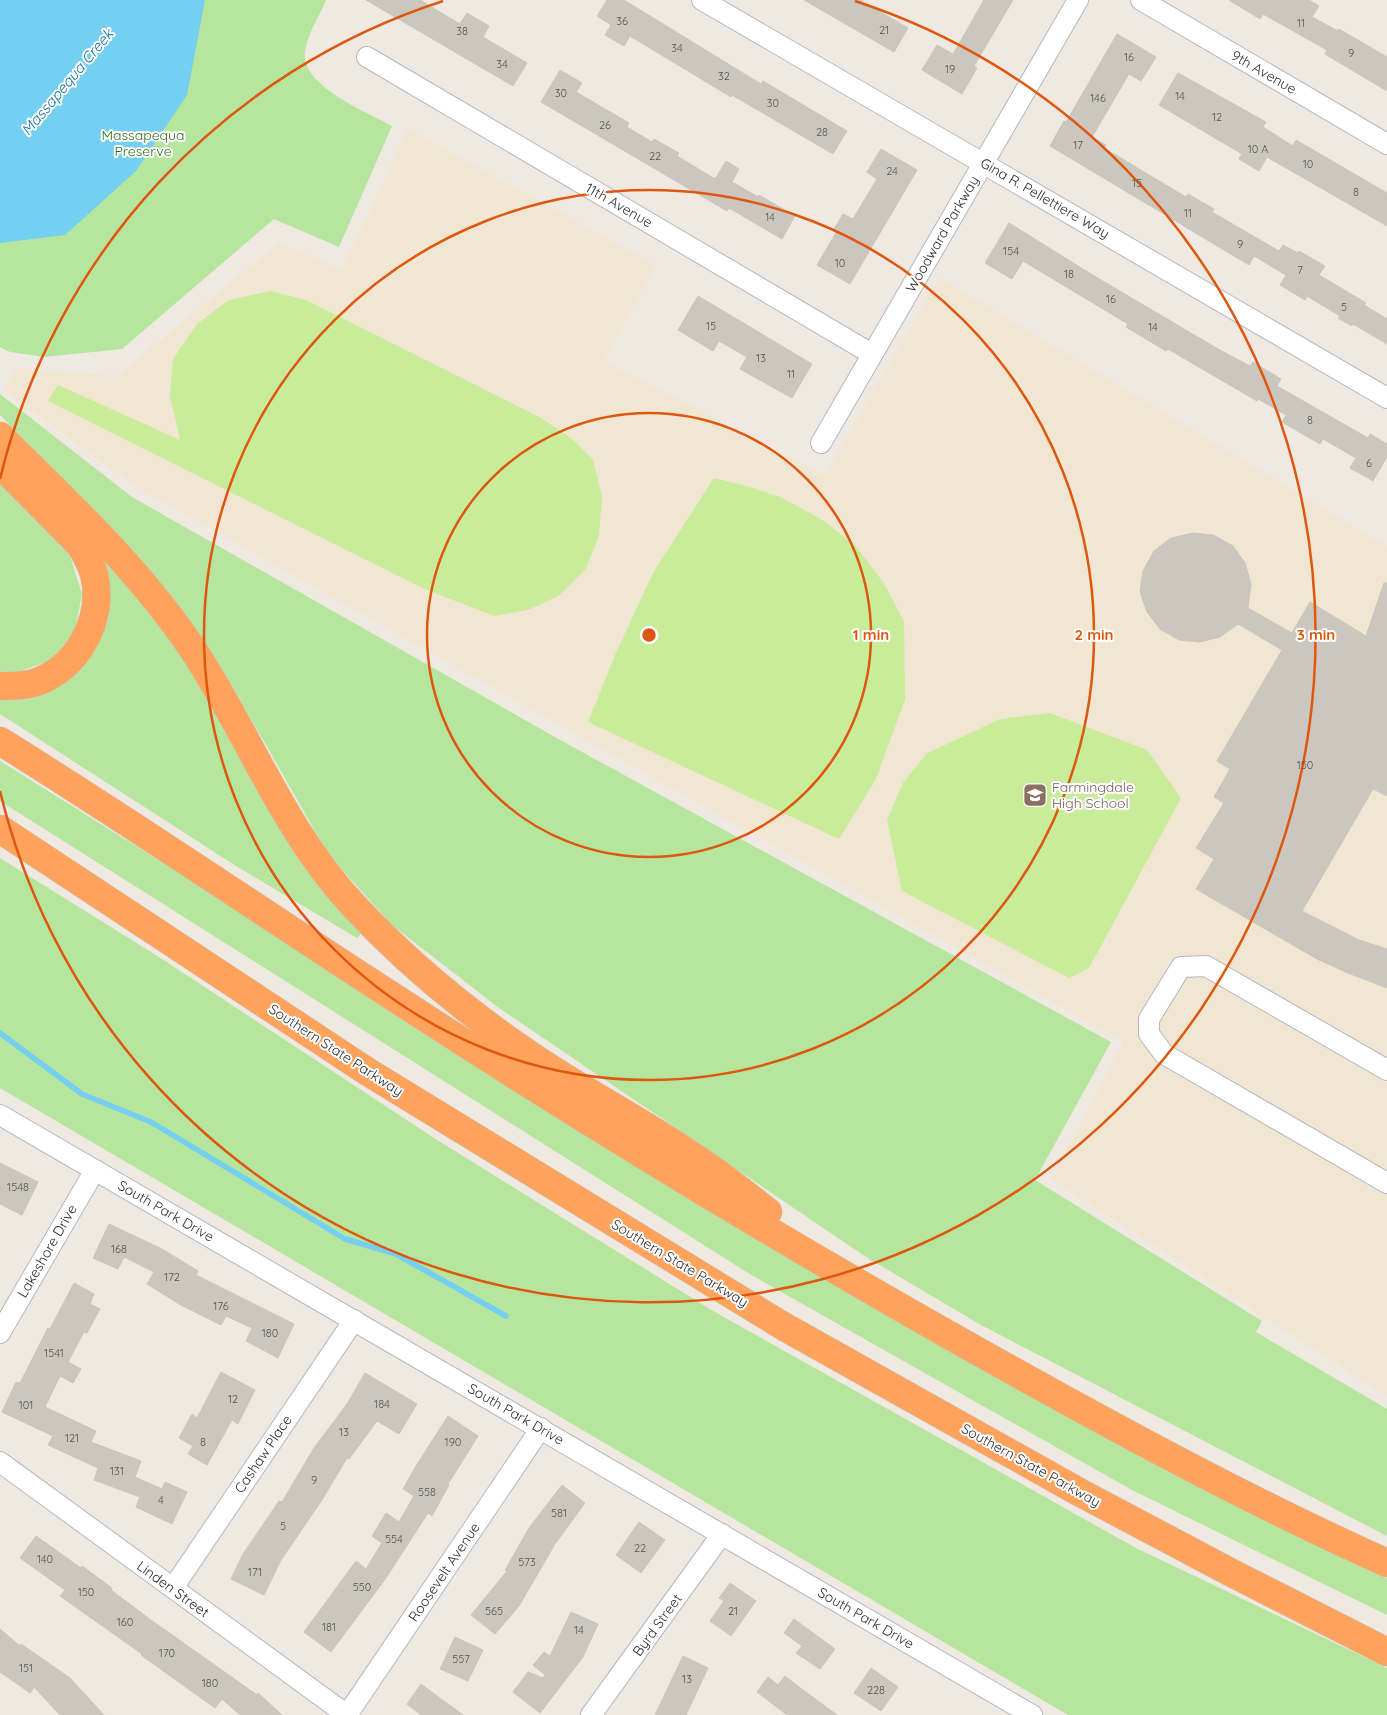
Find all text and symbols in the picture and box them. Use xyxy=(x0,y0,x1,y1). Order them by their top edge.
house number: 36 xyxy=(616,14,628,28)
house number: 11 xyxy=(1297,16,1305,30)
water label: Massapequa Creek xyxy=(17,23,118,139)
house number: 21 xyxy=(879,23,889,37)
house number: 38 xyxy=(456,24,468,38)
house number: 34 xyxy=(671,41,683,55)
street label: 9th Avenue xyxy=(1228,46,1300,98)
house number: 9 xyxy=(1348,46,1354,60)
house number: 16 xyxy=(1124,50,1134,64)
house number: 34 xyxy=(496,57,508,71)
house number: 19 xyxy=(945,62,955,76)
house number: 32 xyxy=(718,69,730,83)
house number: 30 xyxy=(555,86,567,100)
house number: 14 xyxy=(1175,89,1185,103)
house number: 146 xyxy=(1090,91,1106,105)
house number: 30 xyxy=(767,96,779,110)
house number: 12 xyxy=(1212,110,1222,124)
house number: 26 xyxy=(599,118,611,132)
house number: 28 xyxy=(816,125,828,139)
park label: Massapequa Preserve xyxy=(101,126,185,160)
house number: 17 xyxy=(1073,138,1083,152)
house number: 10 A xyxy=(1248,142,1268,156)
house number: 22 xyxy=(649,149,661,163)
street label: Gina R. Pellettiere Way xyxy=(977,154,1113,242)
house number: 10 xyxy=(1303,157,1313,171)
house number: 24 xyxy=(886,164,898,178)
street label: Woodward Parkway xyxy=(901,172,983,296)
house number: 15 xyxy=(1132,176,1142,190)
street label: 11th Avenue xyxy=(582,179,656,232)
house number: 8 xyxy=(1353,185,1359,199)
house number: 11 xyxy=(1184,206,1192,220)
house number: 14 xyxy=(765,210,775,224)
house number: 9 xyxy=(1237,237,1243,251)
house number: 154 xyxy=(1003,244,1019,258)
house number: 10 xyxy=(835,256,845,270)
house number: 7 xyxy=(1297,263,1303,277)
house number: 18 xyxy=(1064,267,1074,281)
house number: 16 xyxy=(1106,292,1116,306)
house number: 5 xyxy=(1341,300,1347,314)
house number: 15 xyxy=(706,319,716,333)
house number: 14 xyxy=(1148,320,1158,334)
house number: 13 xyxy=(756,351,766,365)
house number: 11 xyxy=(787,367,795,381)
house number: 8 xyxy=(1307,413,1313,427)
house number: 6 xyxy=(1366,456,1372,470)
text: 1 min xyxy=(853,625,889,644)
text: 2 min xyxy=(1074,625,1114,644)
text: 3 min xyxy=(1297,625,1335,644)
centre of rings xyxy=(640,626,658,644)
house number: 150 xyxy=(1297,758,1313,772)
place label: Farmingdale High School xyxy=(1052,778,1134,812)
school or university icon: Farmingdale High School xyxy=(1022,782,1048,808)
street label: Southern State Parkway xyxy=(266,1000,406,1100)
street label: South Park Drive xyxy=(115,1176,217,1246)
house number: 1548 xyxy=(7,1180,29,1194)
street label: Lakeshore Drive xyxy=(13,1201,81,1301)
street label: Southern State Parkway xyxy=(608,1215,752,1311)
house number: 168 xyxy=(111,1242,127,1256)
house number: 172 xyxy=(164,1270,180,1284)
house number: 176 xyxy=(213,1299,229,1313)
house number: 180 xyxy=(262,1326,278,1340)
house number: 1541 xyxy=(44,1346,64,1360)
street label: South Park Drive xyxy=(465,1379,567,1449)
house number: 12 xyxy=(228,1392,238,1406)
house number: 184 xyxy=(374,1397,390,1411)
house number: 101 xyxy=(19,1398,33,1412)
street label: Cashaw Place xyxy=(230,1412,296,1496)
street label: Southern State Parkway xyxy=(958,1419,1104,1511)
house number: 13 xyxy=(339,1425,349,1439)
house number: 121 xyxy=(65,1431,79,1445)
house number: 8 xyxy=(200,1435,206,1449)
house number: 190 xyxy=(445,1435,461,1449)
house number: 131 xyxy=(110,1464,124,1478)
house number: 9 xyxy=(311,1473,317,1487)
house number: 558 xyxy=(418,1485,436,1499)
house number: 4 xyxy=(158,1493,164,1507)
house number: 581 xyxy=(551,1506,567,1520)
house number: 5 xyxy=(280,1519,286,1533)
street label: Roosevelt Avenue xyxy=(404,1519,484,1625)
house number: 554 xyxy=(385,1532,403,1546)
house number: 22 xyxy=(634,1541,646,1555)
house number: 140 xyxy=(37,1552,53,1566)
house number: 573 xyxy=(518,1555,536,1569)
street label: Linden Street xyxy=(133,1557,213,1621)
house number: 171 xyxy=(248,1565,262,1579)
house number: 550 xyxy=(353,1580,371,1594)
street label: South Park Drive xyxy=(815,1583,917,1653)
house number: 150 xyxy=(78,1585,94,1599)
street label: Byrd Street xyxy=(628,1590,686,1660)
house number: 565 xyxy=(485,1604,503,1618)
house number: 21 xyxy=(728,1604,738,1618)
house number: 160 xyxy=(117,1615,133,1629)
house number: 181 xyxy=(322,1620,336,1634)
house number: 14 xyxy=(574,1623,584,1637)
house number: 170 xyxy=(159,1646,175,1660)
house number: 557 xyxy=(452,1652,470,1666)
house number: 151 xyxy=(19,1661,33,1675)
house number: 13 xyxy=(682,1672,692,1686)
house number: 180 xyxy=(202,1676,218,1690)
house number: 228 xyxy=(867,1683,885,1697)

